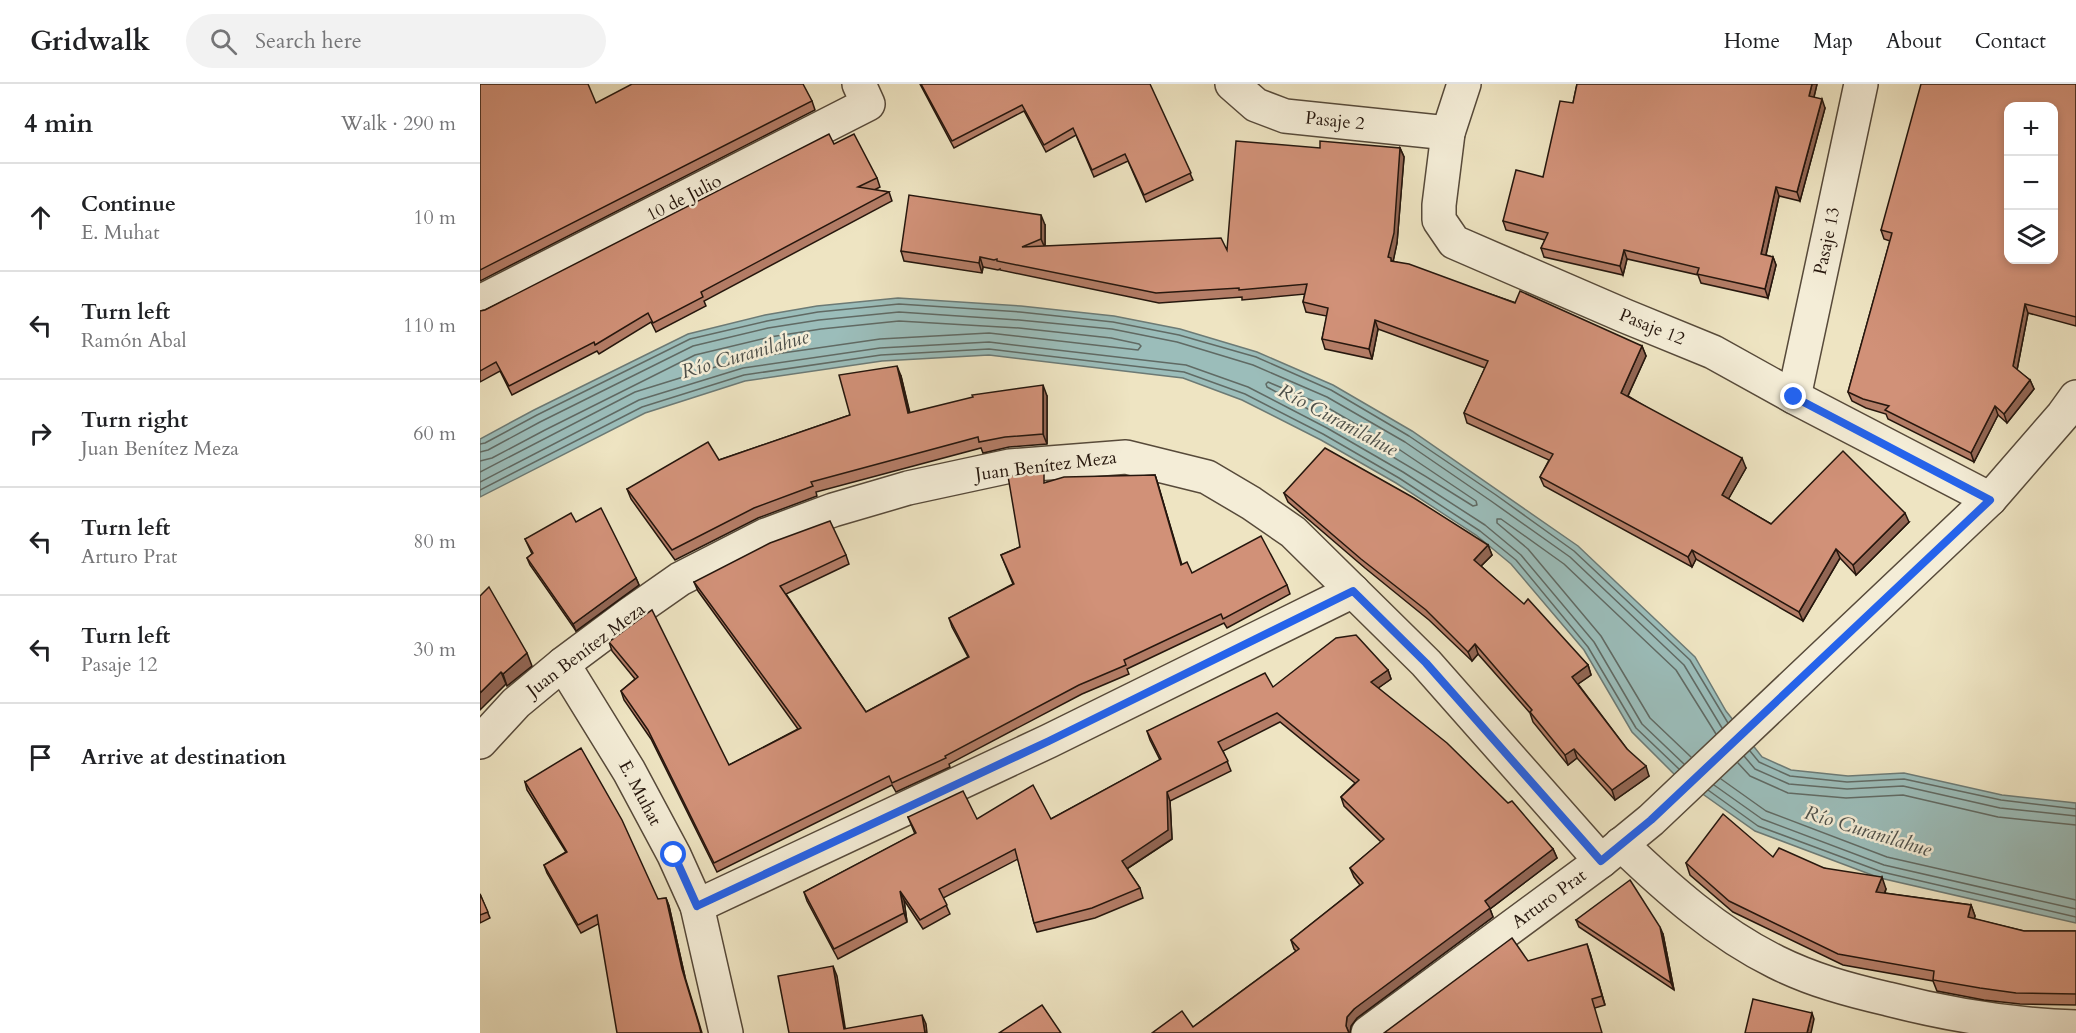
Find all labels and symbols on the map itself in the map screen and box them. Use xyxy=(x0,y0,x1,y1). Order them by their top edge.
street label: Pasaje 2 xyxy=(1304,105,1366,137)
street label: 10 de Julio xyxy=(642,168,726,228)
street label: Pasaje 13 xyxy=(1808,205,1846,277)
street label: Pasaje 12 xyxy=(1615,303,1689,351)
water label: Río Curanilahue xyxy=(678,323,812,385)
water label: Río Curanilahue xyxy=(1274,377,1403,463)
route end xyxy=(1780,383,1806,409)
street label: Juan Benítez Meza xyxy=(971,445,1118,487)
street label: Juan Benítez Meza xyxy=(519,597,650,705)
street label: E. Muhat xyxy=(612,756,668,830)
water label: Río Curanilahue xyxy=(1801,799,1935,863)
route start xyxy=(660,841,686,867)
street label: Arturo Prat xyxy=(1507,863,1592,935)

